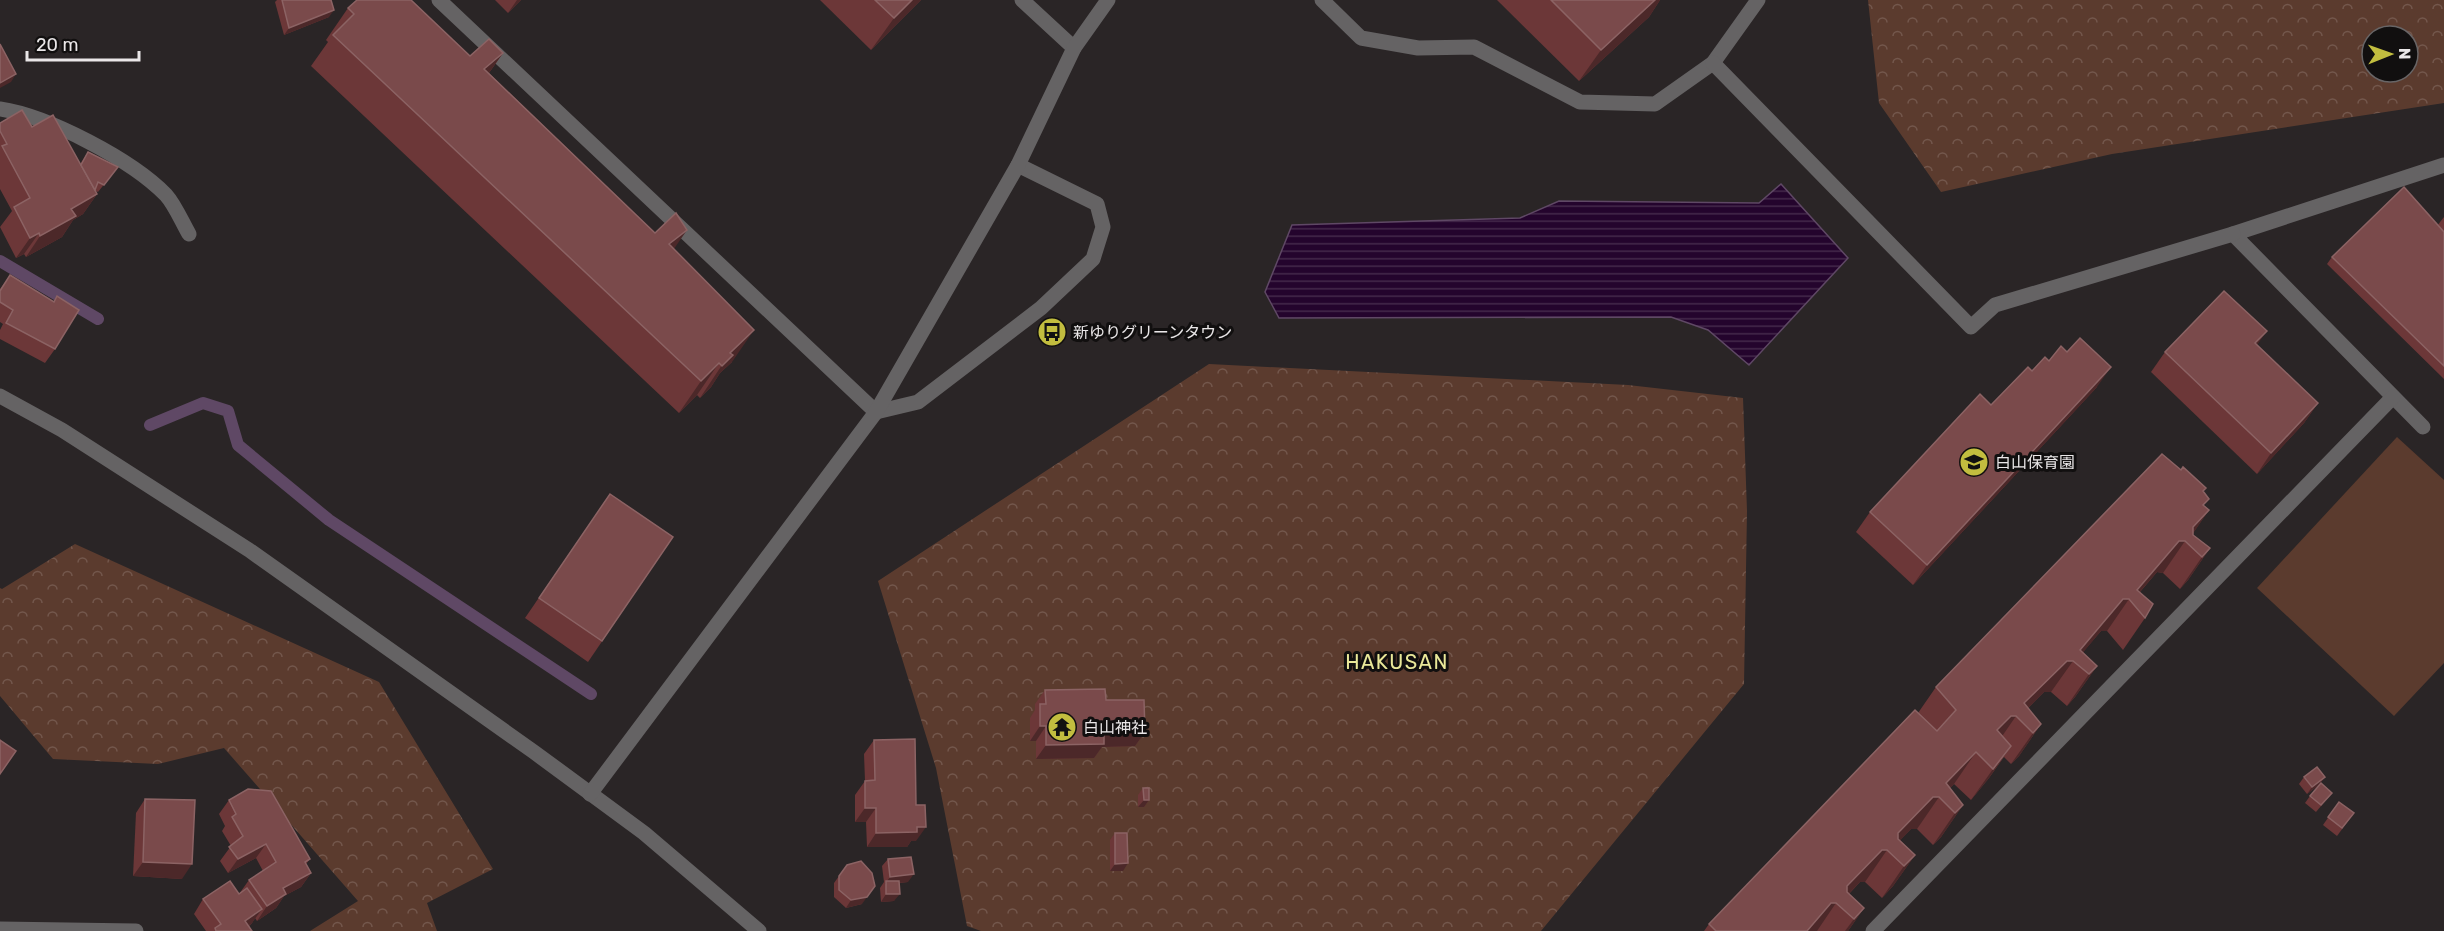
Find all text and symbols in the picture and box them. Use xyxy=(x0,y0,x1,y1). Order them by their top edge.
scale bar xyxy=(27,24,140,62)
north arrow xyxy=(2360,24,2420,84)
text: 20 m xyxy=(36,34,78,56)
text: N xyxy=(2395,48,2414,60)
bus stop icon: 新ゆりグリーンタウン xyxy=(1036,316,1068,348)
place label: 新ゆりグリーンタウン xyxy=(1073,323,1232,342)
school or university icon: 白山保育園 xyxy=(1958,446,1990,478)
place label: 白山保育園 xyxy=(1995,453,2075,472)
district label: HAKUSAN xyxy=(1345,650,1449,674)
temple icon: 白山神社 xyxy=(1046,711,1078,743)
place label: 白山神社 xyxy=(1083,718,1147,737)

